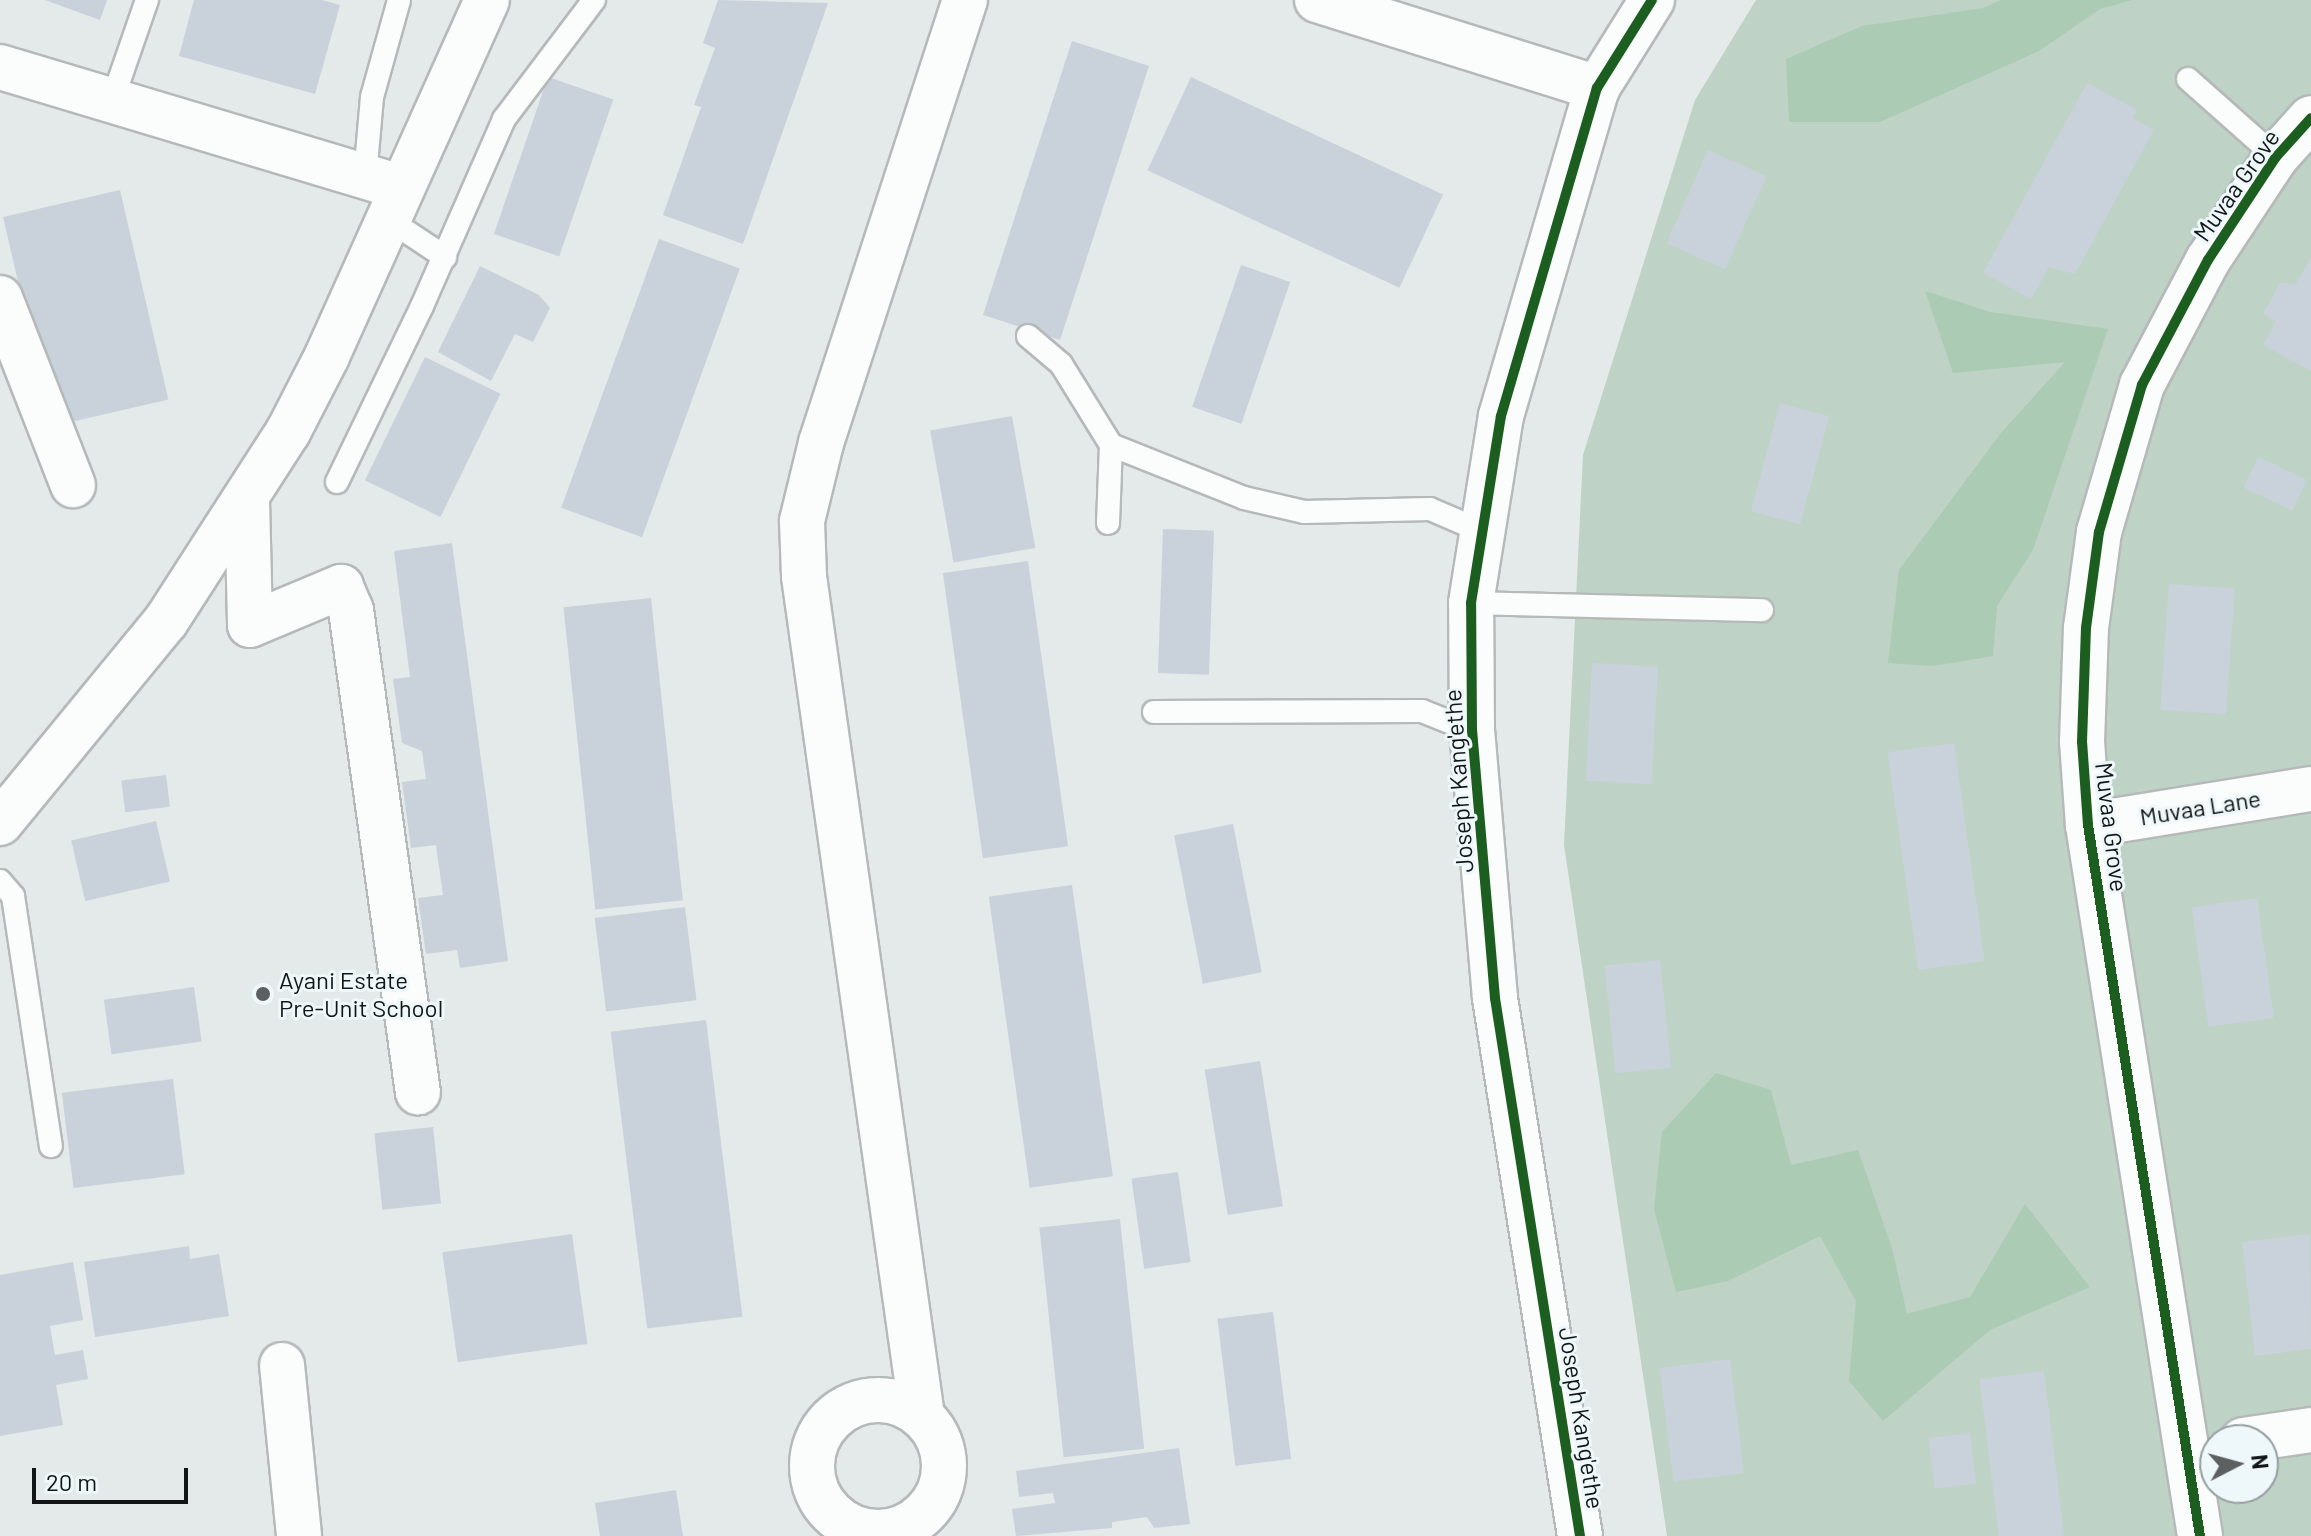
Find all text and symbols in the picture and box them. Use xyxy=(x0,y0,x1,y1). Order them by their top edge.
street label: Muvaa Grove xyxy=(2187,123,2285,247)
street label: Joseph Kang'ethe xyxy=(1437,688,1479,874)
street label: Muvaa Grove xyxy=(2090,761,2134,893)
street label: Muvaa Lane xyxy=(2138,783,2262,831)
place label: Ayani Estate Pre-Unit School xyxy=(279,966,443,1022)
marker: Ayani Estate Pre-Unit School xyxy=(254,985,272,1003)
street label: Joseph Kang'ethe xyxy=(1553,1325,1611,1511)
north arrow xyxy=(2199,1424,2279,1504)
scale bar xyxy=(36,1452,192,1502)
text: N xyxy=(2247,1453,2275,1470)
text: 20 m xyxy=(46,1467,97,1496)

